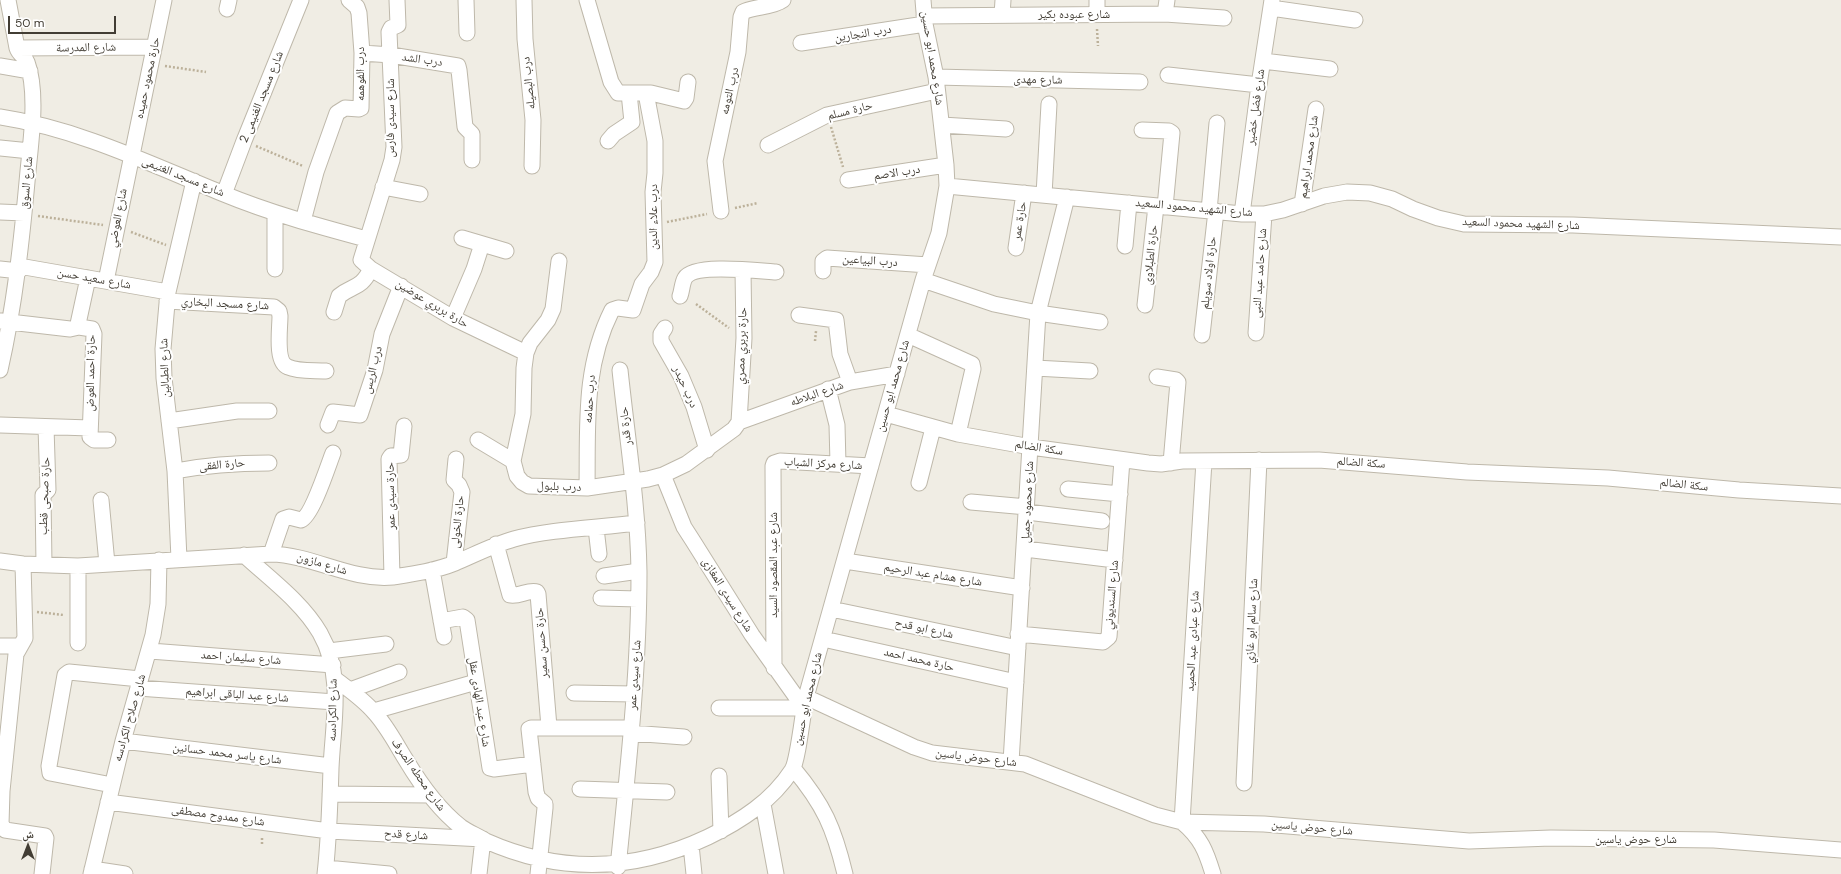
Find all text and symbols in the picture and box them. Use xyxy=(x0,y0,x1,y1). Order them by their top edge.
scale bar xyxy=(10,8,118,34)
street label: شارع عبوده بكير xyxy=(1038,8,1110,22)
street label: شارع محمد ابو حسين xyxy=(917,10,947,106)
text: 50 m xyxy=(15,15,44,31)
street label: درب النجارين xyxy=(833,22,893,46)
street label: حارة محمود حميده xyxy=(132,36,164,120)
street label: شارع المدرسة xyxy=(56,40,116,56)
street label: درب الفوهمه xyxy=(354,47,368,101)
street label: شارع مسجد الغنيمى 2 xyxy=(237,49,287,145)
street label: درب الشد xyxy=(401,50,443,70)
street label: درب البصيله xyxy=(519,56,539,110)
street label: درب التومه xyxy=(718,66,742,116)
street label: شارع فضل خضير xyxy=(1244,68,1268,146)
street label: شارع مهدى xyxy=(1013,72,1063,88)
street label: شارع سيدى فارس xyxy=(384,78,398,158)
street label: حارة مسلم xyxy=(826,98,874,124)
street label: شارع محمد ابراهيم xyxy=(1296,114,1322,200)
street label: شارع مسجد الغنيمى xyxy=(140,154,226,200)
street label: شارع السوق xyxy=(18,156,36,210)
street label: درب الاصم xyxy=(873,162,921,184)
street label: درب علاء الدين xyxy=(647,184,661,250)
street label: شارع العوضي xyxy=(105,187,131,249)
street label: شارع الشهيد محمود السعيد xyxy=(1135,196,1253,220)
street label: حارة عمر xyxy=(1010,200,1030,242)
street label: شارع الشهيد محمود السعيد xyxy=(1462,215,1580,233)
street label: حارة الطبلاوى xyxy=(1141,224,1161,286)
street label: شارع حامد عبد النبى xyxy=(1250,228,1270,318)
street label: حارة اولاد سويلم xyxy=(1198,236,1220,310)
street label: درب البياعين xyxy=(842,252,898,270)
street label: شارع سعيد حسن xyxy=(56,265,132,293)
street label: حارة بربري عوضين xyxy=(393,277,471,331)
street label: شارع مسجد البخاري xyxy=(181,294,269,314)
street label: حارة بربري مصري xyxy=(733,307,751,385)
street label: حارة احمد العوض xyxy=(83,334,99,412)
street label: شارع الطبالين xyxy=(157,338,173,398)
street label: شارع محمد ابو حسين xyxy=(873,338,913,434)
street label: درب الريس xyxy=(360,345,386,395)
street label: درب حيدر xyxy=(669,364,701,410)
street label: درب حمامه xyxy=(581,374,599,424)
street label: شارع البلاطه xyxy=(788,378,846,410)
street label: حارة قدر xyxy=(617,406,635,446)
street label: سكة الضالم xyxy=(1014,437,1064,459)
street label: سكة الضالم xyxy=(1336,454,1386,472)
street label: شارع مركز الشباب xyxy=(783,455,863,473)
street label: حارة الفقى xyxy=(198,456,246,474)
street label: حارة صبحى قطب xyxy=(36,457,54,535)
street label: شارع محمود جميل xyxy=(1019,461,1037,543)
street label: حارة سيدى عمر xyxy=(383,462,399,530)
street label: سكة الضالم xyxy=(1659,475,1709,495)
street label: درب بلبول xyxy=(536,479,582,495)
street label: حارة الخولى xyxy=(448,495,468,549)
street label: شارع عبد المقصود السيد xyxy=(767,512,781,618)
street label: شارع مازون xyxy=(295,550,349,578)
street label: شارع سيدى المغازى xyxy=(698,555,756,635)
street label: شارع هشام عبد الرحيم xyxy=(883,560,983,590)
street label: شارع السنديوني xyxy=(1102,560,1122,630)
street label: شارع سالم ابو غازي xyxy=(1243,578,1261,664)
street label: شارع عبادى عبد الحميد xyxy=(1183,590,1203,692)
street label: حارة حسن سمير xyxy=(532,607,552,679)
street label: شارع ابو قدح xyxy=(893,616,955,642)
street label: شارع سيدى عمر xyxy=(625,639,645,711)
street label: حارة محمد احمد xyxy=(882,645,956,675)
street label: شارع سليمان احمد xyxy=(200,648,282,668)
street label: شارع محمد ابو حسين xyxy=(790,651,826,747)
street label: شارع عبد الهادى عقل xyxy=(465,656,493,748)
street label: شارع صلاح الكرادسه xyxy=(111,673,149,763)
street label: شارع الكرادسه xyxy=(325,678,341,742)
street label: شارع عبد الباقى ابراهيم xyxy=(185,684,289,706)
street label: شارع محطه الصرف xyxy=(388,736,448,814)
street label: شارع ياسر محمد حسانين xyxy=(172,740,282,768)
street label: شارع حوض ياسين xyxy=(934,746,1018,770)
street label: شارع ممدوح مصطفى xyxy=(171,802,265,830)
street label: شارع حوض ياسين xyxy=(1271,817,1353,839)
north arrow xyxy=(8,826,48,866)
text: ش xyxy=(22,827,34,841)
street label: شارع قدح xyxy=(383,827,429,843)
street label: شارع حوض ياسين xyxy=(1595,833,1677,847)

